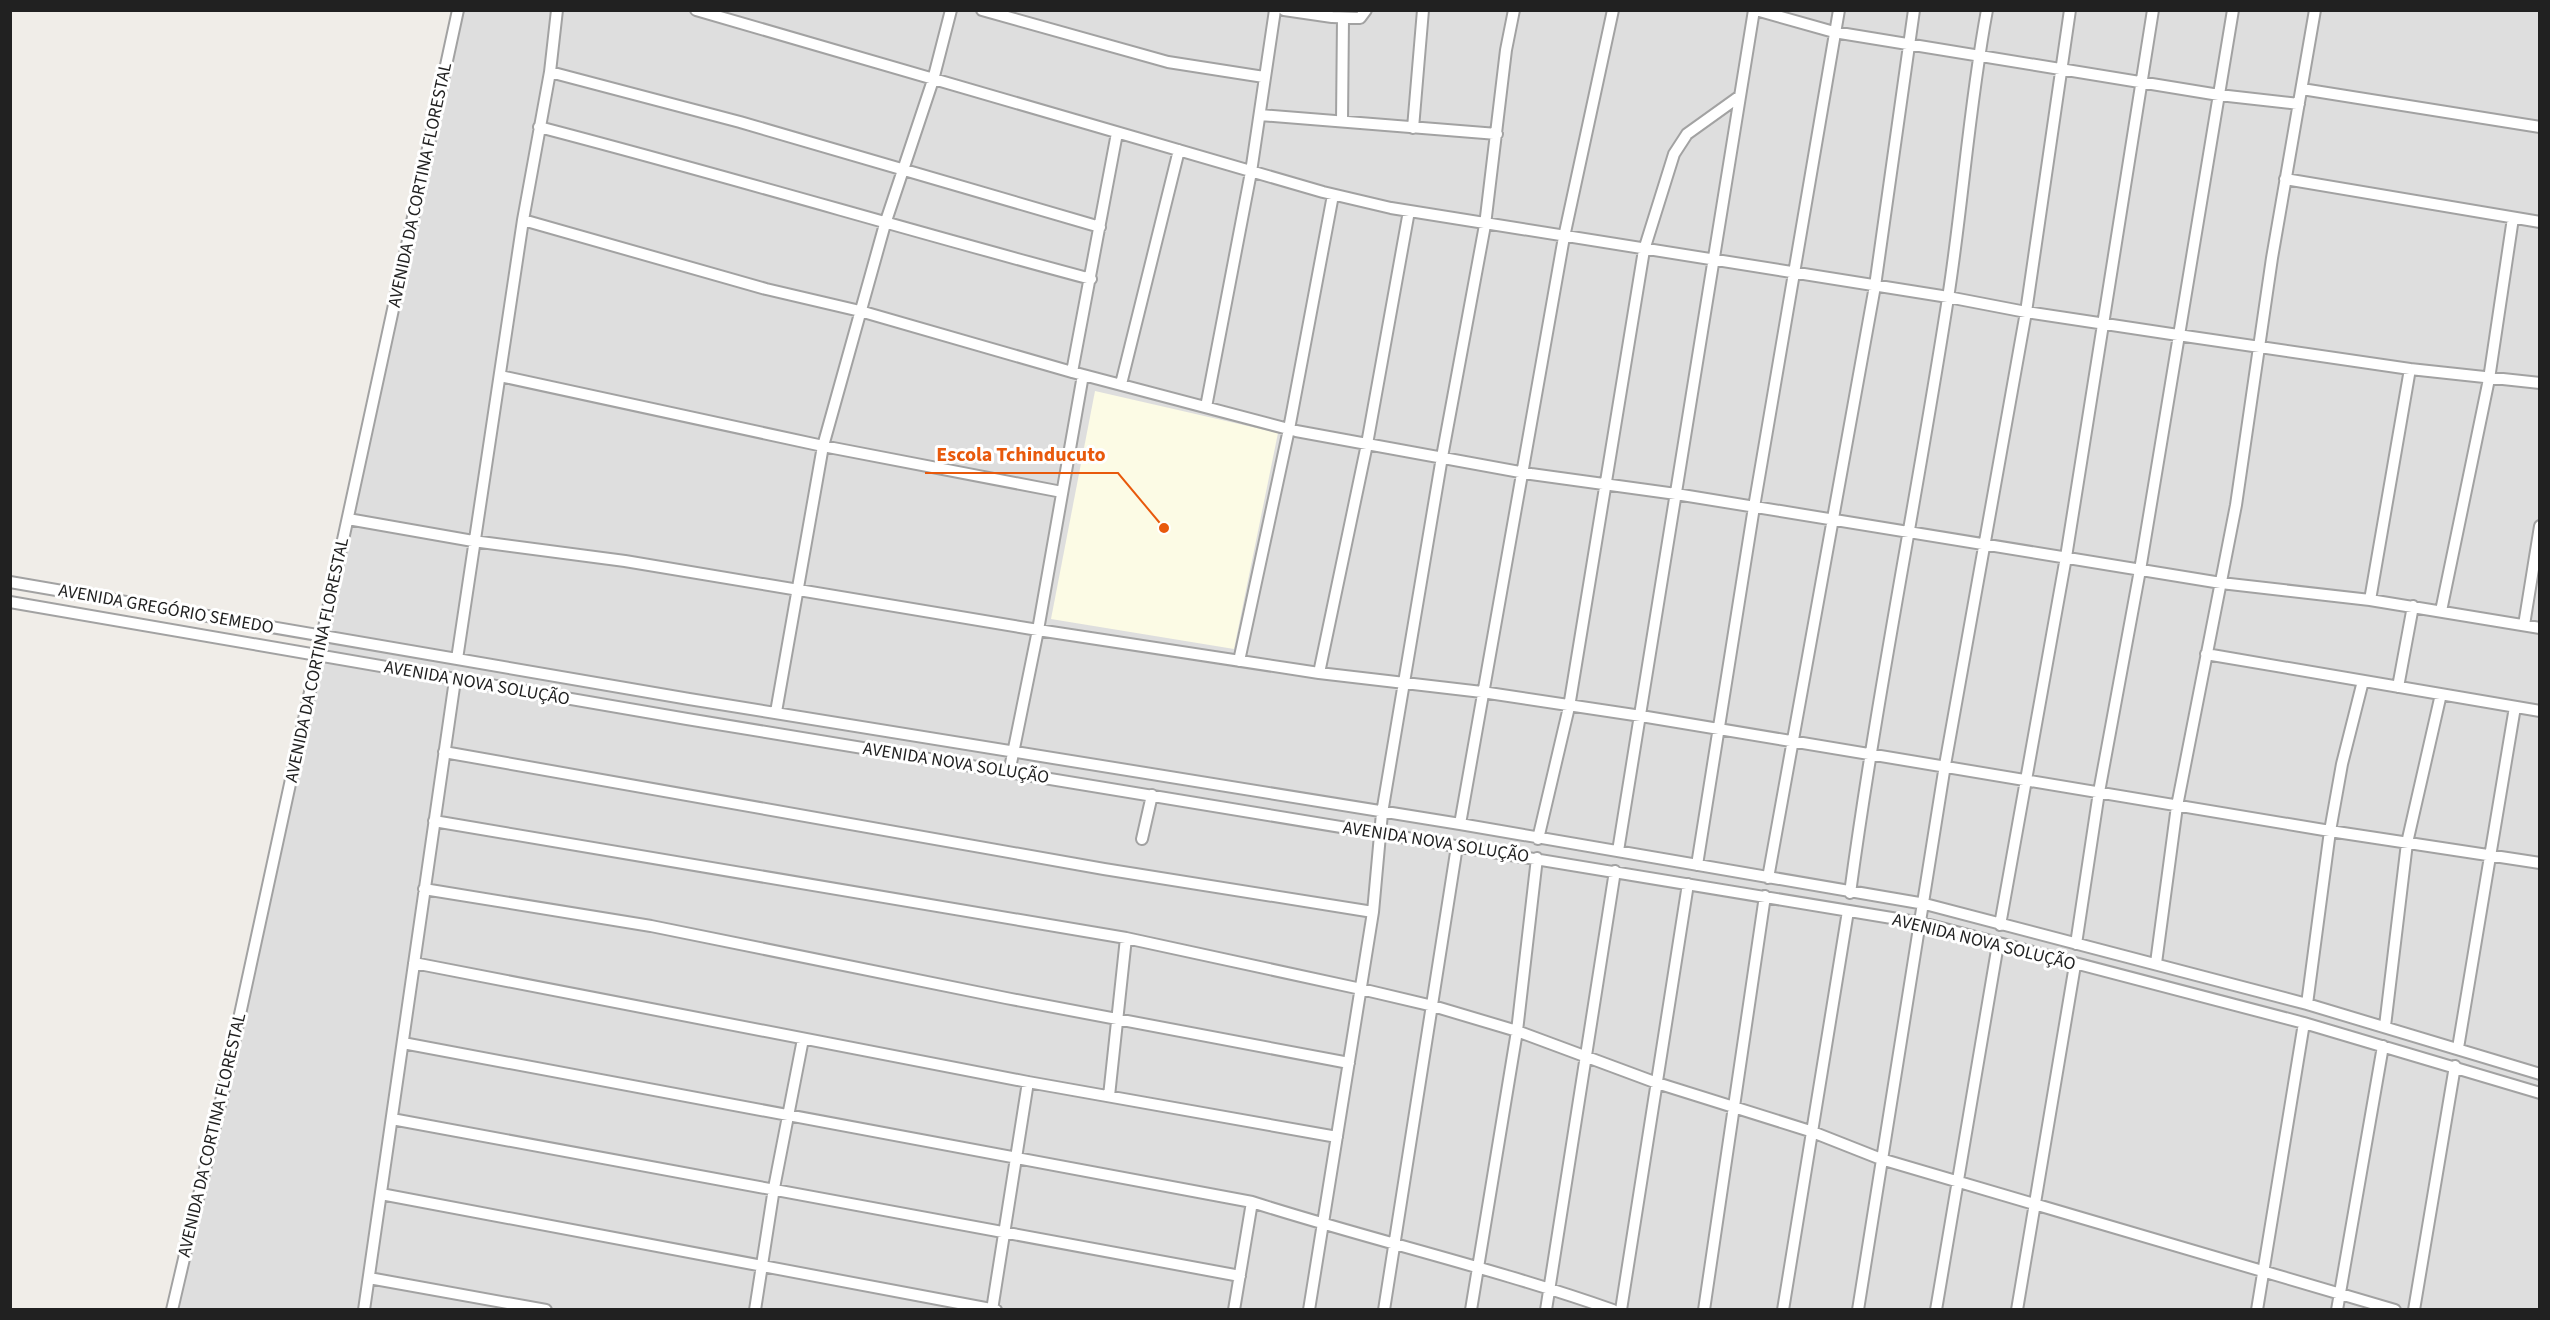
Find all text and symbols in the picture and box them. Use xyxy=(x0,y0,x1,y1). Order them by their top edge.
street label: AVENIDA DA CORTINA FLORESTAL xyxy=(382,60,458,310)
callout: Escola Tchinducuto xyxy=(925,435,1118,473)
text: Escola Tchinducuto xyxy=(936,441,1106,469)
street label: AVENIDA DA CORTINA FLORESTAL xyxy=(279,535,355,785)
street label: AVENIDA GREGÓRIO SEMEDO xyxy=(56,578,276,640)
street label: AVENIDA NOVA SOLUÇÃO xyxy=(382,654,572,712)
street label: AVENIDA NOVA SOLUÇÃO xyxy=(861,736,1051,790)
street label: AVENIDA NOVA SOLUÇÃO xyxy=(1341,815,1531,869)
street label: AVENIDA NOVA SOLUÇÃO xyxy=(1890,907,2078,977)
street label: AVENIDA DA CORTINA FLORESTAL xyxy=(172,1010,252,1260)

